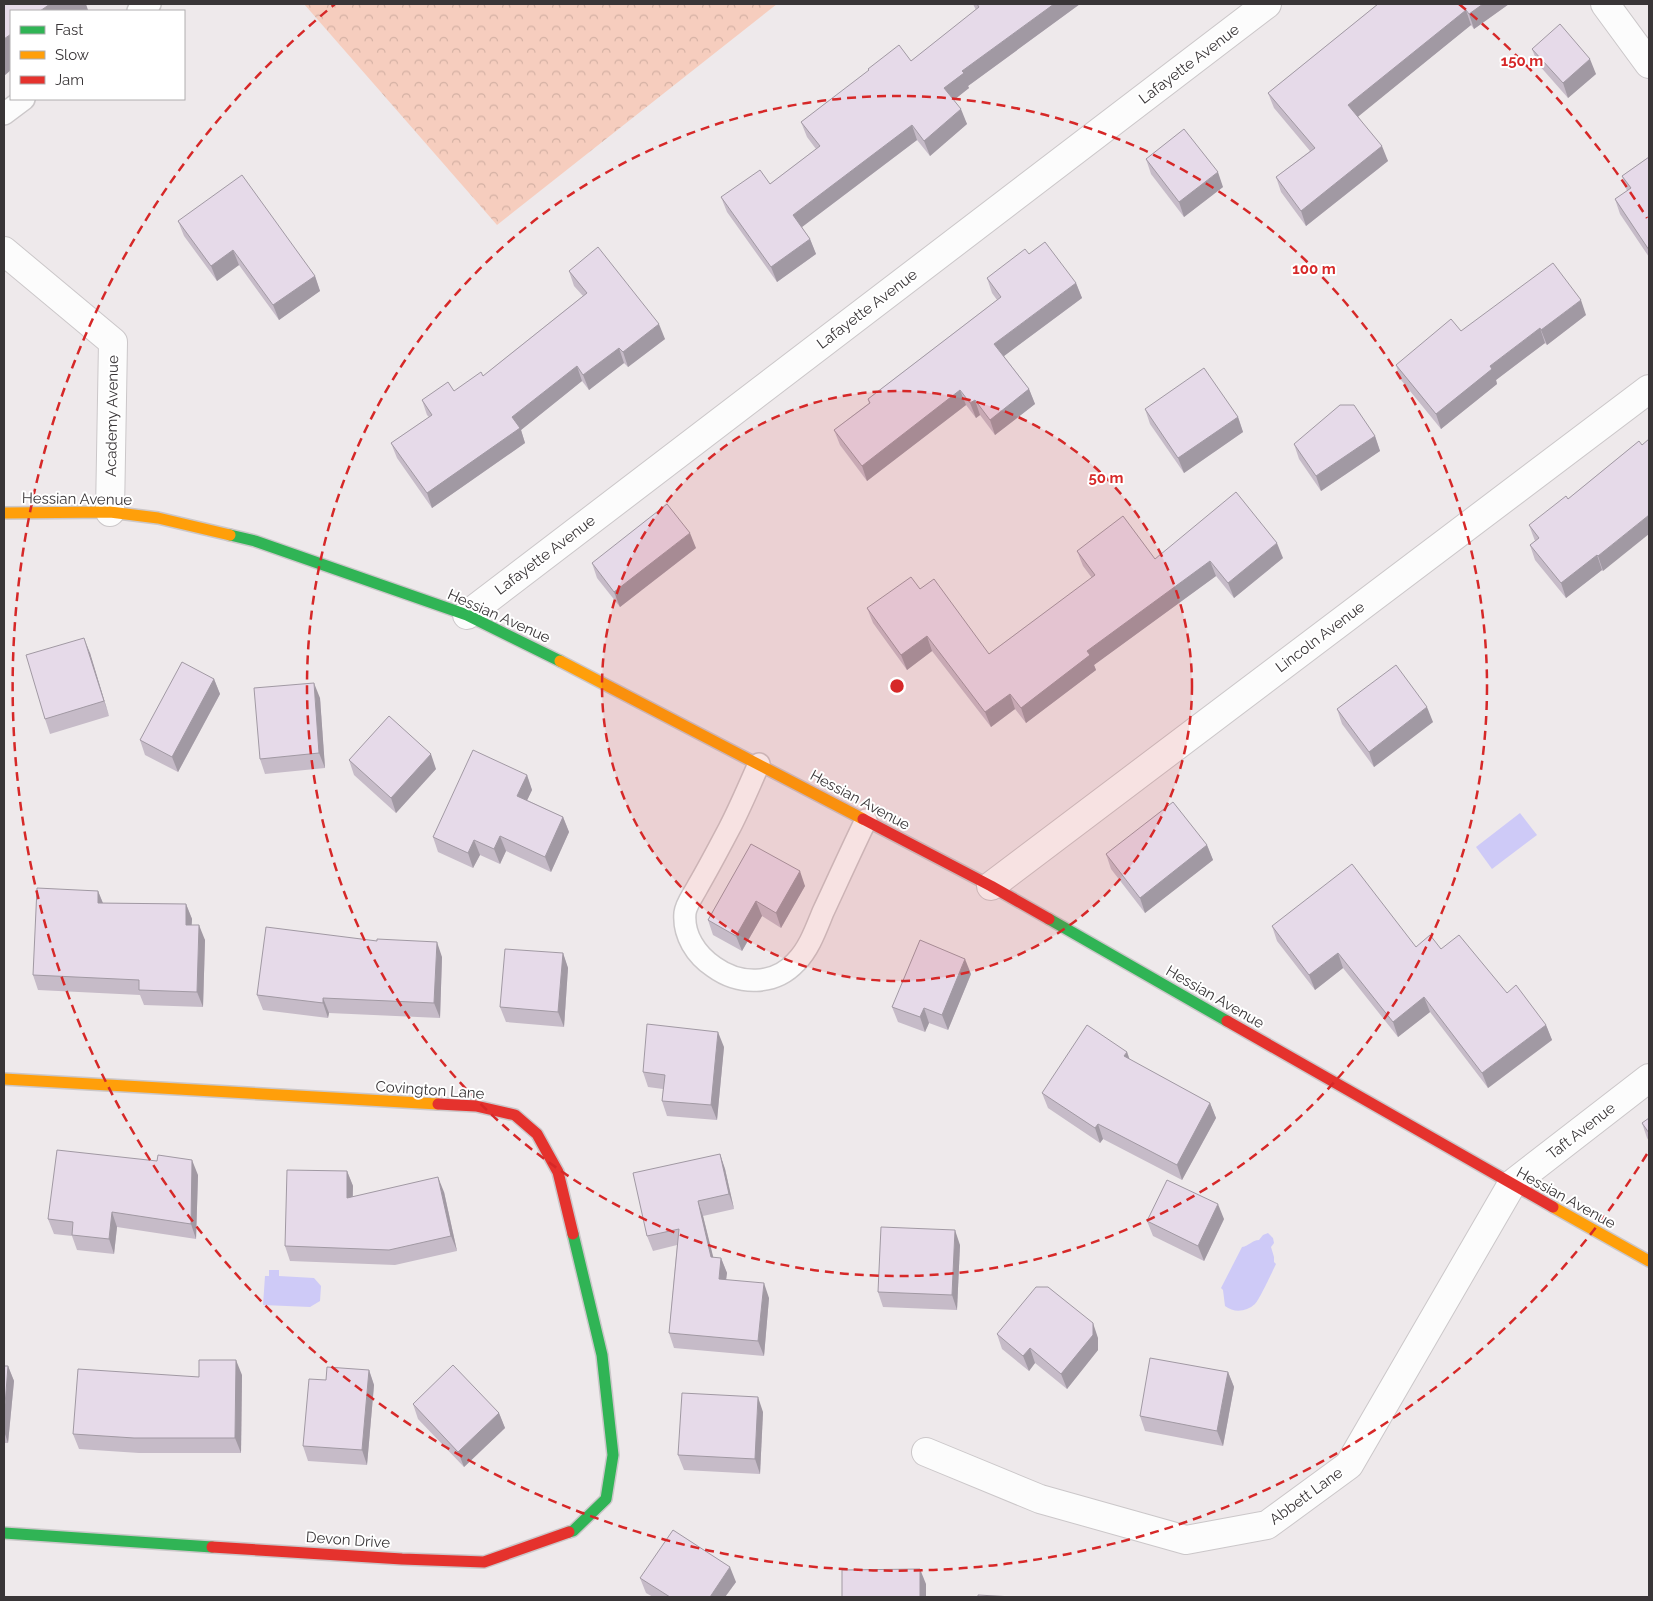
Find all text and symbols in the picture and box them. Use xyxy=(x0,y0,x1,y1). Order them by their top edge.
legend xyxy=(10,10,185,100)
street label: Lafayette Avenue xyxy=(1135,20,1243,108)
text: Fast xyxy=(55,21,83,39)
text: Slow xyxy=(55,46,89,64)
text: 150 m xyxy=(1501,52,1543,70)
text: Jam xyxy=(55,71,84,89)
text: 100 m xyxy=(1292,260,1336,278)
street label: Lafayette Avenue xyxy=(813,265,921,353)
street label: Academy Avenue xyxy=(102,355,122,477)
text: 50 m xyxy=(1088,469,1124,487)
street label: Hessian Avenue xyxy=(22,489,133,509)
street label: Lafayette Avenue xyxy=(491,511,599,599)
street label: Hessian Avenue xyxy=(445,585,553,647)
street label: Lincoln Avenue xyxy=(1272,598,1368,676)
centre of rings xyxy=(888,677,906,695)
street label: Hessian Avenue xyxy=(807,766,913,834)
street label: Hessian Avenue xyxy=(1163,962,1267,1032)
street label: Covington Lane xyxy=(375,1077,485,1103)
street label: Taft Avenue xyxy=(1543,1099,1619,1163)
street label: Hessian Avenue xyxy=(1513,1163,1619,1233)
street label: Abbett Lane xyxy=(1266,1463,1346,1528)
street label: Devon Drive xyxy=(305,1528,391,1552)

